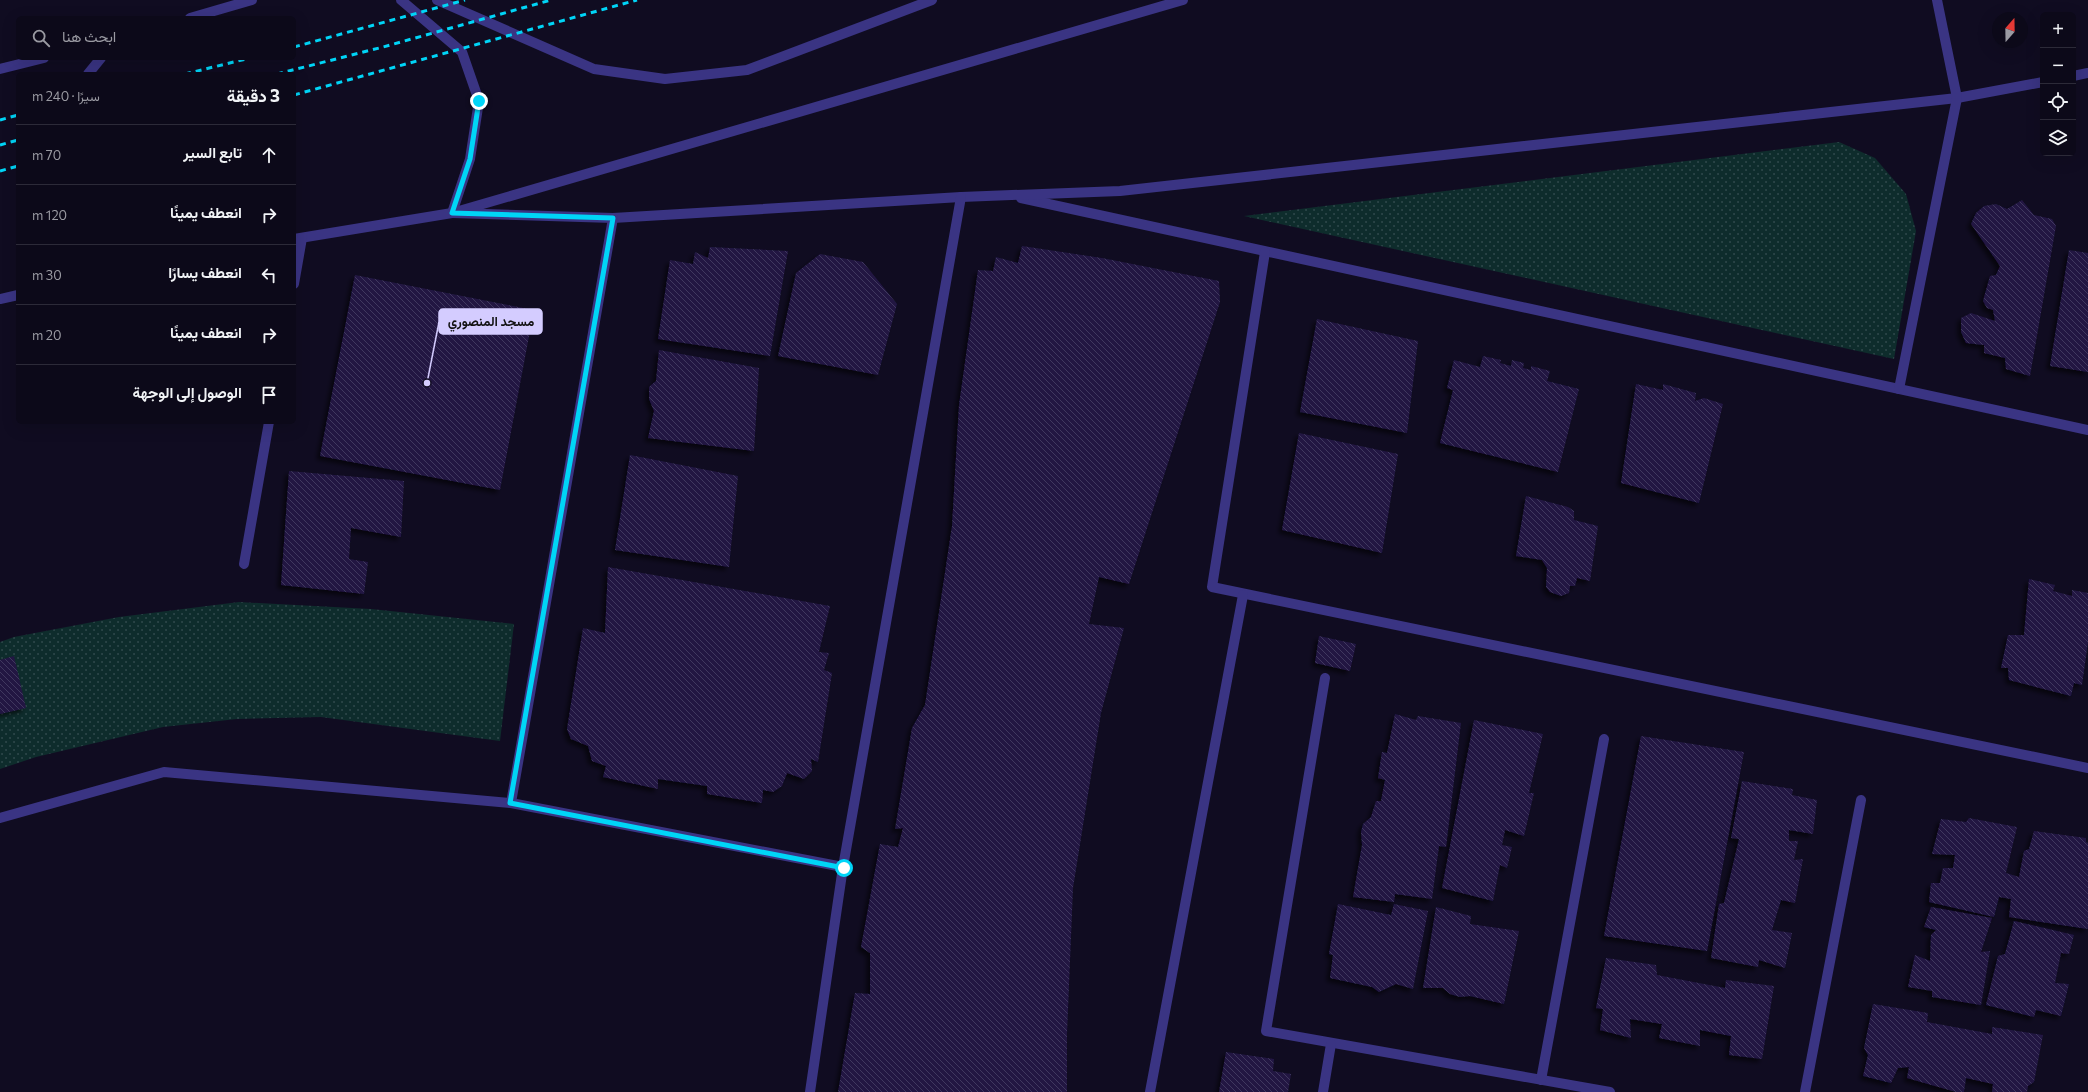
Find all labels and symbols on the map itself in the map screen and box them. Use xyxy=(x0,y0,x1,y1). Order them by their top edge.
north arrow xyxy=(1992,12,2028,48)
route end xyxy=(470,92,488,110)
callout: مسجد المنصوري xyxy=(439,309,542,334)
text: مسجد المنصوري xyxy=(448,313,534,332)
route start xyxy=(835,859,853,877)

